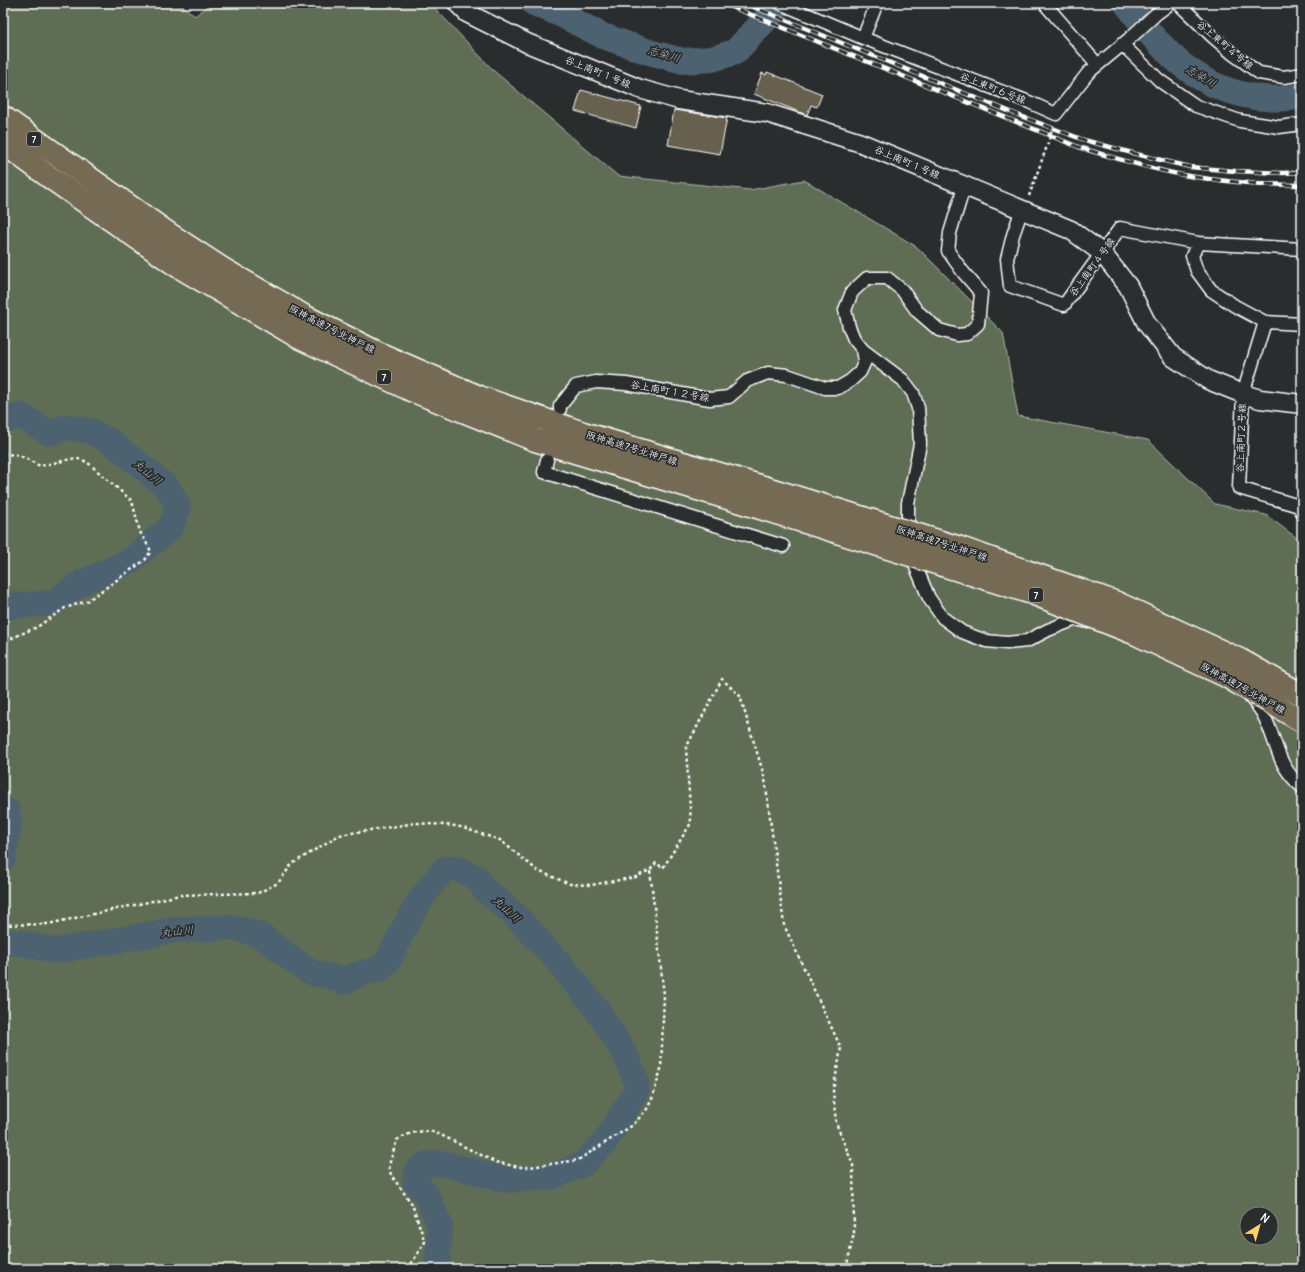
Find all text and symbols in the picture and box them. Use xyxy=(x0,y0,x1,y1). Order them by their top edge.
street label: 谷上東町４号線 xyxy=(1194,18,1256,72)
water label: 志染川 xyxy=(646,43,682,65)
street label: 谷上南町１号線 xyxy=(563,53,633,91)
water label: 志染川 xyxy=(1183,62,1219,90)
street label: 谷上東町６号線 xyxy=(958,69,1028,107)
road number: 7 xyxy=(27,132,41,146)
street label: 谷上南町１号線 xyxy=(872,142,942,182)
street label: 谷上南町４号線 xyxy=(1066,235,1118,299)
street label: 阪神高速7号北神戸線 xyxy=(287,302,377,356)
road number: 7 xyxy=(377,370,391,384)
street label: 谷上南町１２号線 xyxy=(629,378,711,404)
street label: 谷上南町２号線 xyxy=(1233,403,1249,473)
street label: 阪神高速7号北神戸線 xyxy=(585,428,679,468)
water label: 丸山川 xyxy=(131,456,165,488)
street label: 阪神高速7号北神戸線 xyxy=(895,522,989,564)
road number: 7 xyxy=(1029,588,1043,602)
street label: 阪神高速7号北神戸線 xyxy=(1198,659,1288,717)
water label: 丸山川 xyxy=(490,893,524,925)
water label: 丸山川 xyxy=(160,922,194,940)
north arrow xyxy=(1239,1206,1279,1246)
text: N xyxy=(1258,1210,1272,1226)

